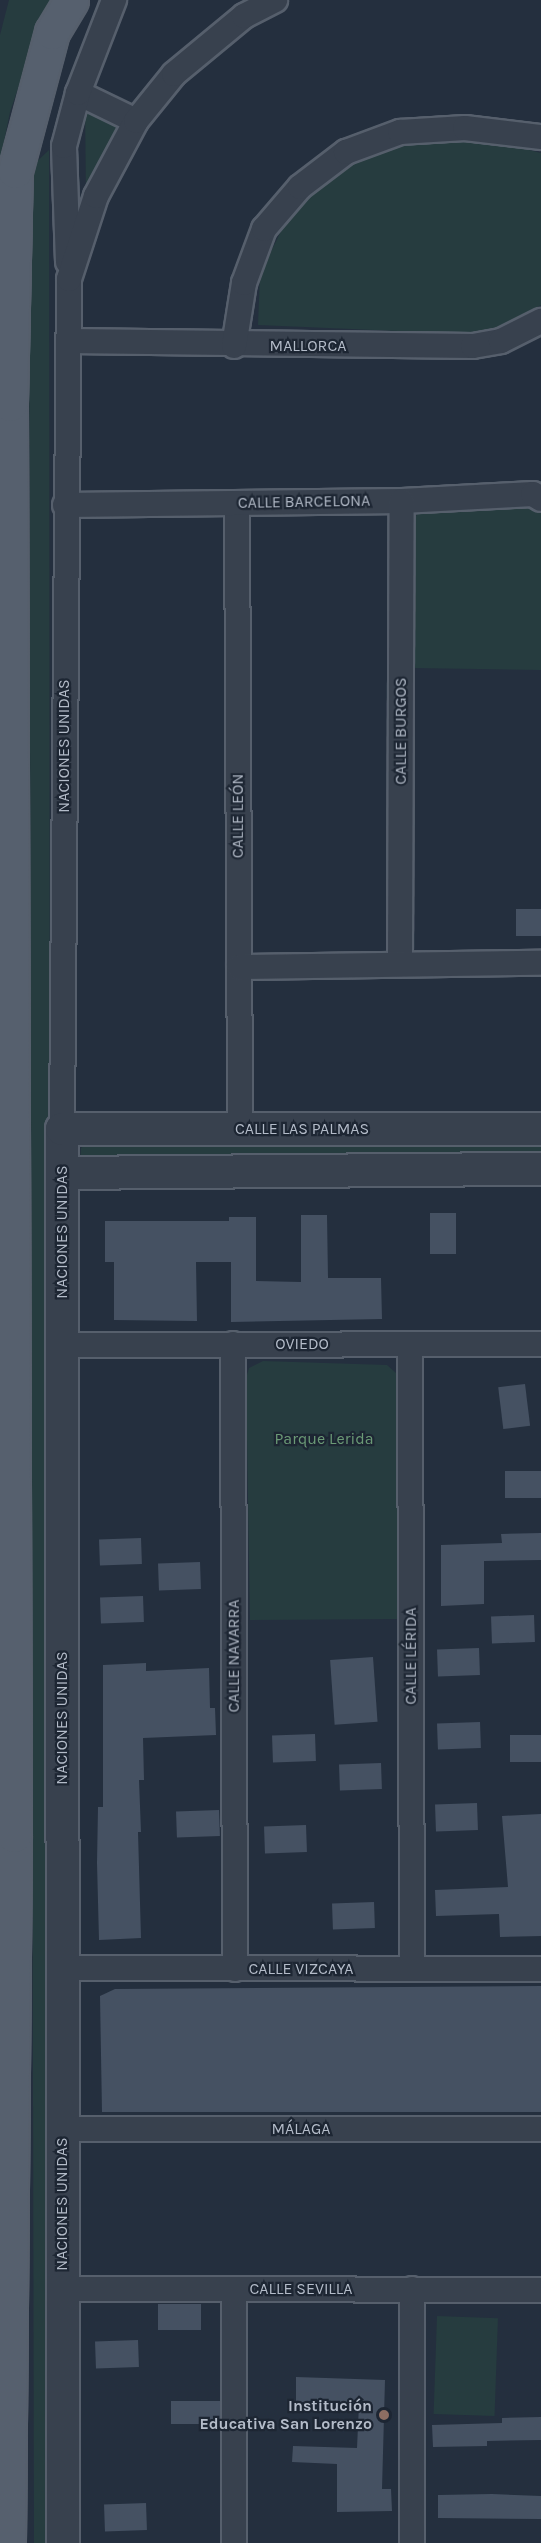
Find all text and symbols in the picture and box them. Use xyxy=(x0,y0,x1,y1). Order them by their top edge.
street label: MALLORCA xyxy=(270,336,346,356)
street label: CALLE BARCELONA xyxy=(238,491,370,513)
street label: CALLE BURGOS xyxy=(391,677,411,785)
street label: NACIONES UNIDAS xyxy=(54,679,74,813)
street label: CALLE LEÓN xyxy=(228,774,248,858)
street label: CALLE LAS PALMAS xyxy=(235,1119,369,1139)
street label: NACIONES UNIDAS xyxy=(52,1165,72,1299)
street label: OVIEDO xyxy=(275,1334,329,1354)
park label: Parque Lerida xyxy=(274,1429,374,1449)
street label: CALLE NAVARRA xyxy=(224,1600,244,1712)
street label: CALLE LÉRIDA xyxy=(401,1607,421,1705)
street label: NACIONES UNIDAS xyxy=(52,1651,72,1785)
street label: CALLE VIZCAYA xyxy=(248,1959,354,1979)
street label: MÁLAGA xyxy=(272,2119,330,2139)
street label: NACIONES UNIDAS xyxy=(52,2137,72,2271)
street label: CALLE SEVILLA xyxy=(249,2279,353,2299)
place label: Institución Educativa San Lorenzo xyxy=(199,2396,372,2434)
marker: Institución Educativa San Lorenzo xyxy=(377,2408,391,2422)

